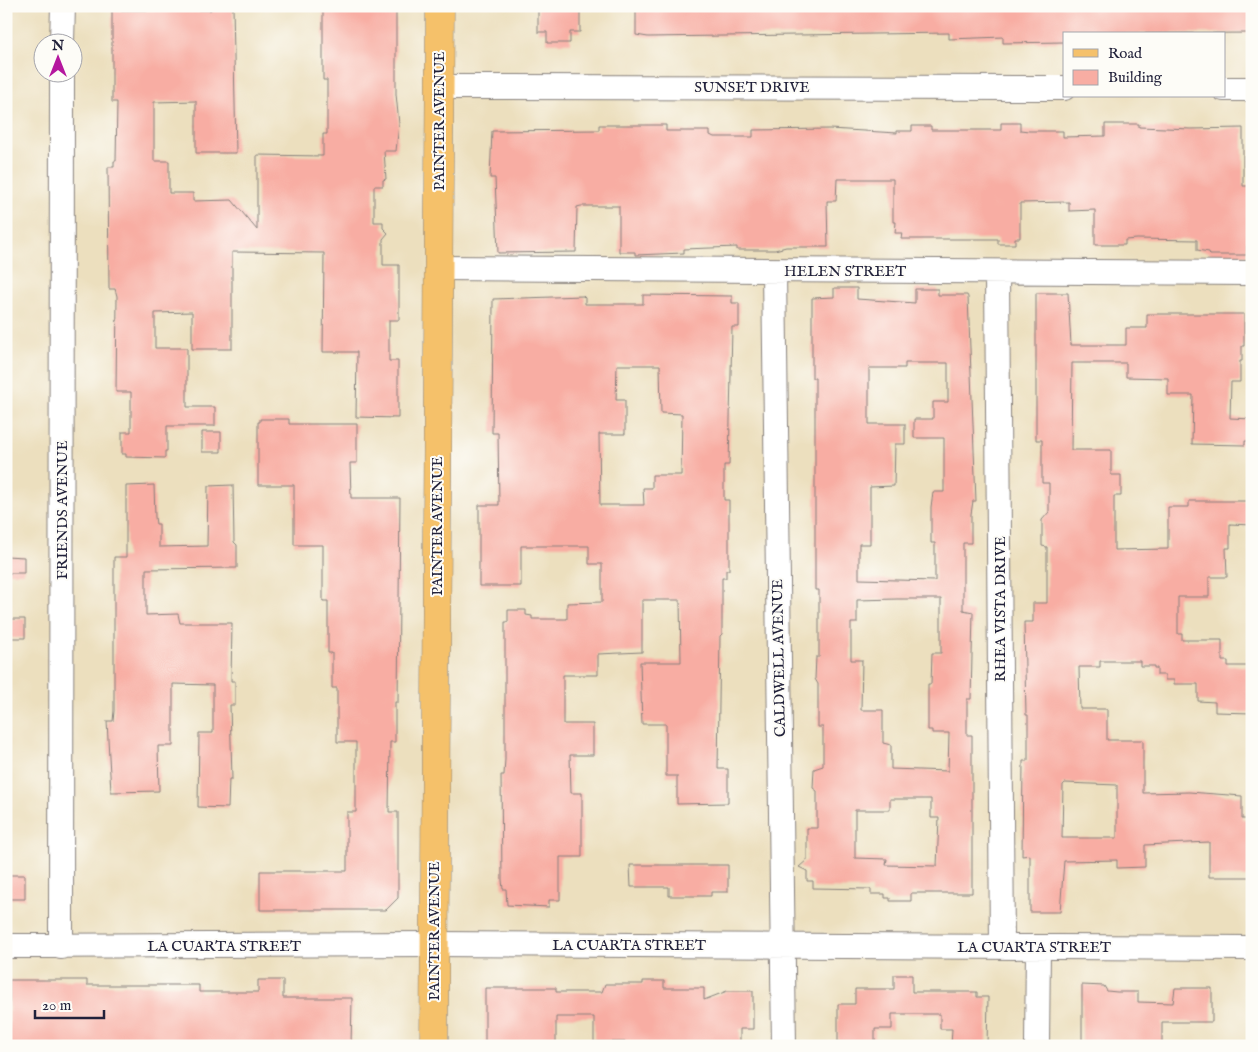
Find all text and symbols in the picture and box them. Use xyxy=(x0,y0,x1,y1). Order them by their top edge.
north arrow xyxy=(32,32,82,82)
legend xyxy=(1063,32,1226,98)
text: N xyxy=(51,37,64,55)
text: Road xyxy=(1108,44,1143,63)
street label: PAINTER AVENUE xyxy=(430,51,449,191)
text: Building xyxy=(1108,68,1163,87)
street label: SUNSET DRIVE xyxy=(694,78,810,97)
street label: HELEN STREET xyxy=(784,262,906,281)
street label: FRIENDS AVENUE xyxy=(53,440,72,580)
street label: PAINTER AVENUE xyxy=(428,456,447,596)
street label: RHEA VISTA DRIVE xyxy=(991,536,1010,682)
street label: CALDWELL AVENUE xyxy=(768,579,790,737)
street label: PAINTER AVENUE xyxy=(425,861,444,1001)
street label: LA CUARTA STREET xyxy=(552,936,706,955)
street label: LA CUARTA STREET xyxy=(147,937,301,956)
street label: LA CUARTA STREET xyxy=(957,938,1111,957)
scale bar xyxy=(35,987,104,1019)
text: 20 m xyxy=(42,996,72,1015)

